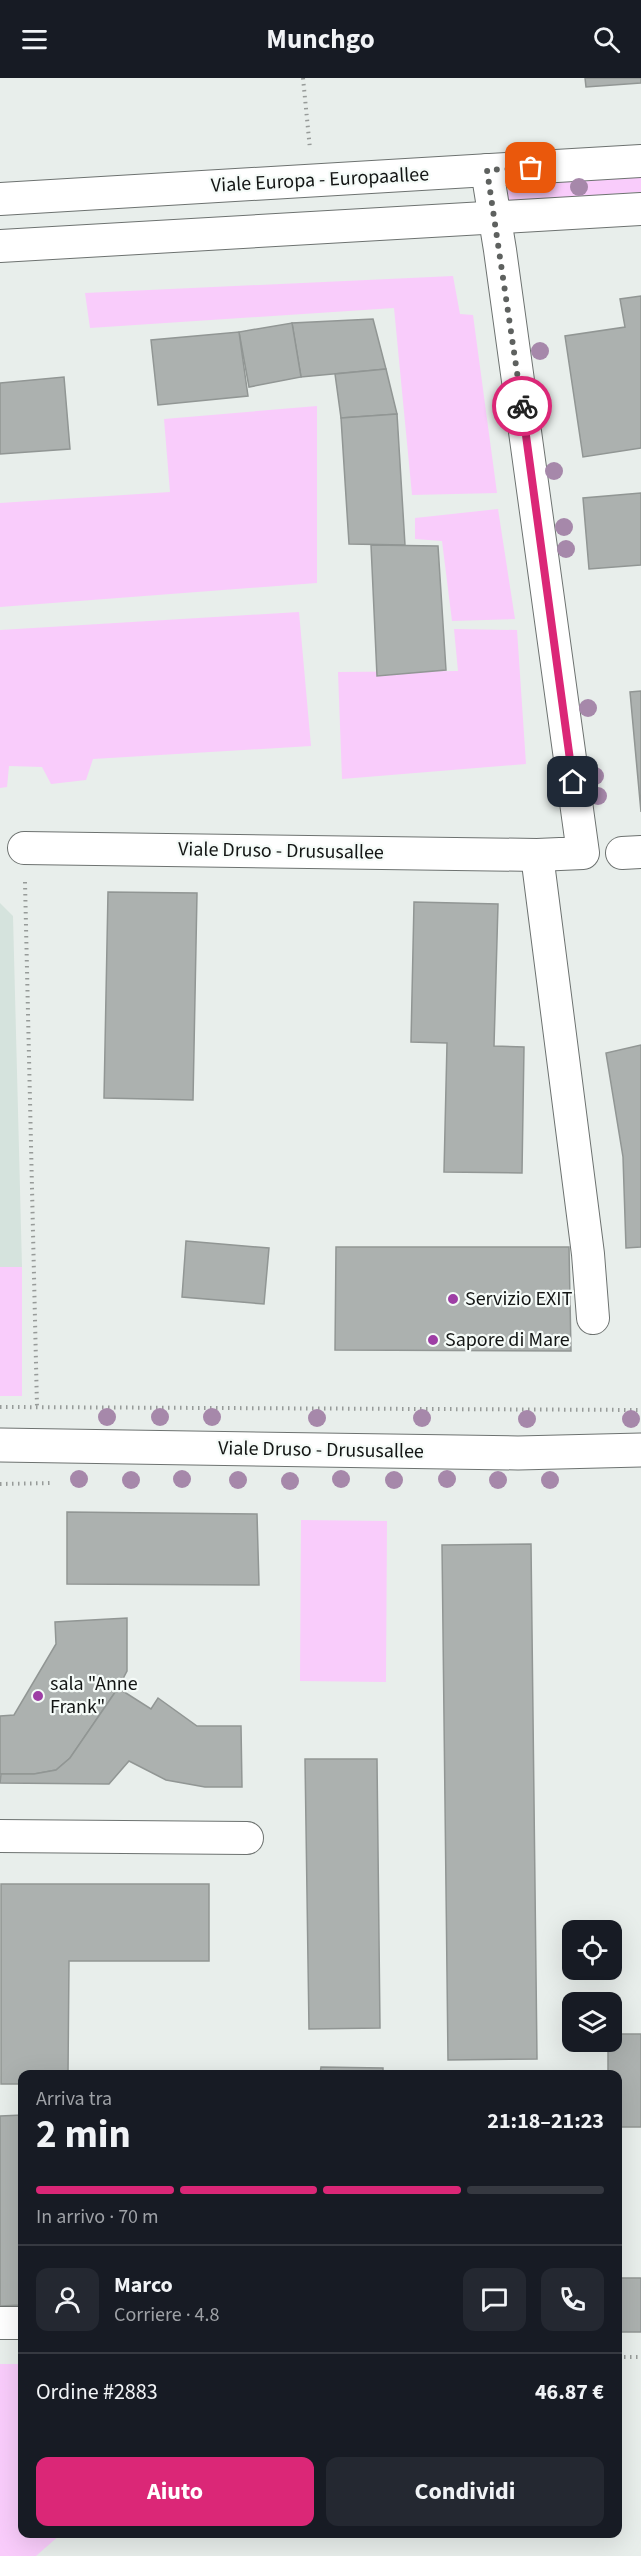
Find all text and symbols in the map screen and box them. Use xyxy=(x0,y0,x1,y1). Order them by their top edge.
text: Munchgo xyxy=(266,20,375,59)
icon: menu xyxy=(18,23,51,56)
icon: search xyxy=(590,23,623,56)
pin xyxy=(505,142,556,193)
icon: bag xyxy=(514,151,547,184)
street label: Viale Europa - Europaallee xyxy=(210,160,430,200)
courier xyxy=(492,376,552,436)
icon: bike xyxy=(506,390,539,423)
pin xyxy=(547,756,598,807)
icon: home xyxy=(556,765,589,798)
street label: Viale Druso - Drususallee xyxy=(178,835,384,867)
place label: Servizio EXIT xyxy=(465,1285,573,1313)
marker: Servizio EXIT xyxy=(446,1292,460,1306)
place label: Sapore di Mare xyxy=(445,1326,570,1354)
marker: Sapore di Mare xyxy=(426,1333,440,1347)
street label: Viale Druso - Drususallee xyxy=(218,1434,424,1466)
place label: sala "Anne Frank" xyxy=(50,1670,138,1721)
marker: sala "Anne Frank" xyxy=(31,1689,45,1703)
map controls xyxy=(562,1920,622,2052)
button: locate xyxy=(562,1920,622,1980)
button: layers xyxy=(562,1992,622,2052)
text: Arriva tra xyxy=(36,2085,112,2113)
text: 21:18–21:23 xyxy=(487,2105,604,2137)
text: 2 min xyxy=(36,2107,131,2163)
text: In arrivo · 70 m xyxy=(36,2203,159,2231)
button: person xyxy=(36,2268,99,2331)
button: chat xyxy=(463,2268,526,2331)
button: phone xyxy=(541,2268,604,2331)
text: Marco xyxy=(114,2269,173,2301)
text: Corriere · 4.8 xyxy=(114,2301,219,2329)
text: Ordine #2883 xyxy=(36,2376,158,2408)
text: 46.87 € xyxy=(535,2376,604,2408)
button: Aiuto xyxy=(36,2457,314,2526)
button: Condividi xyxy=(326,2457,604,2526)

